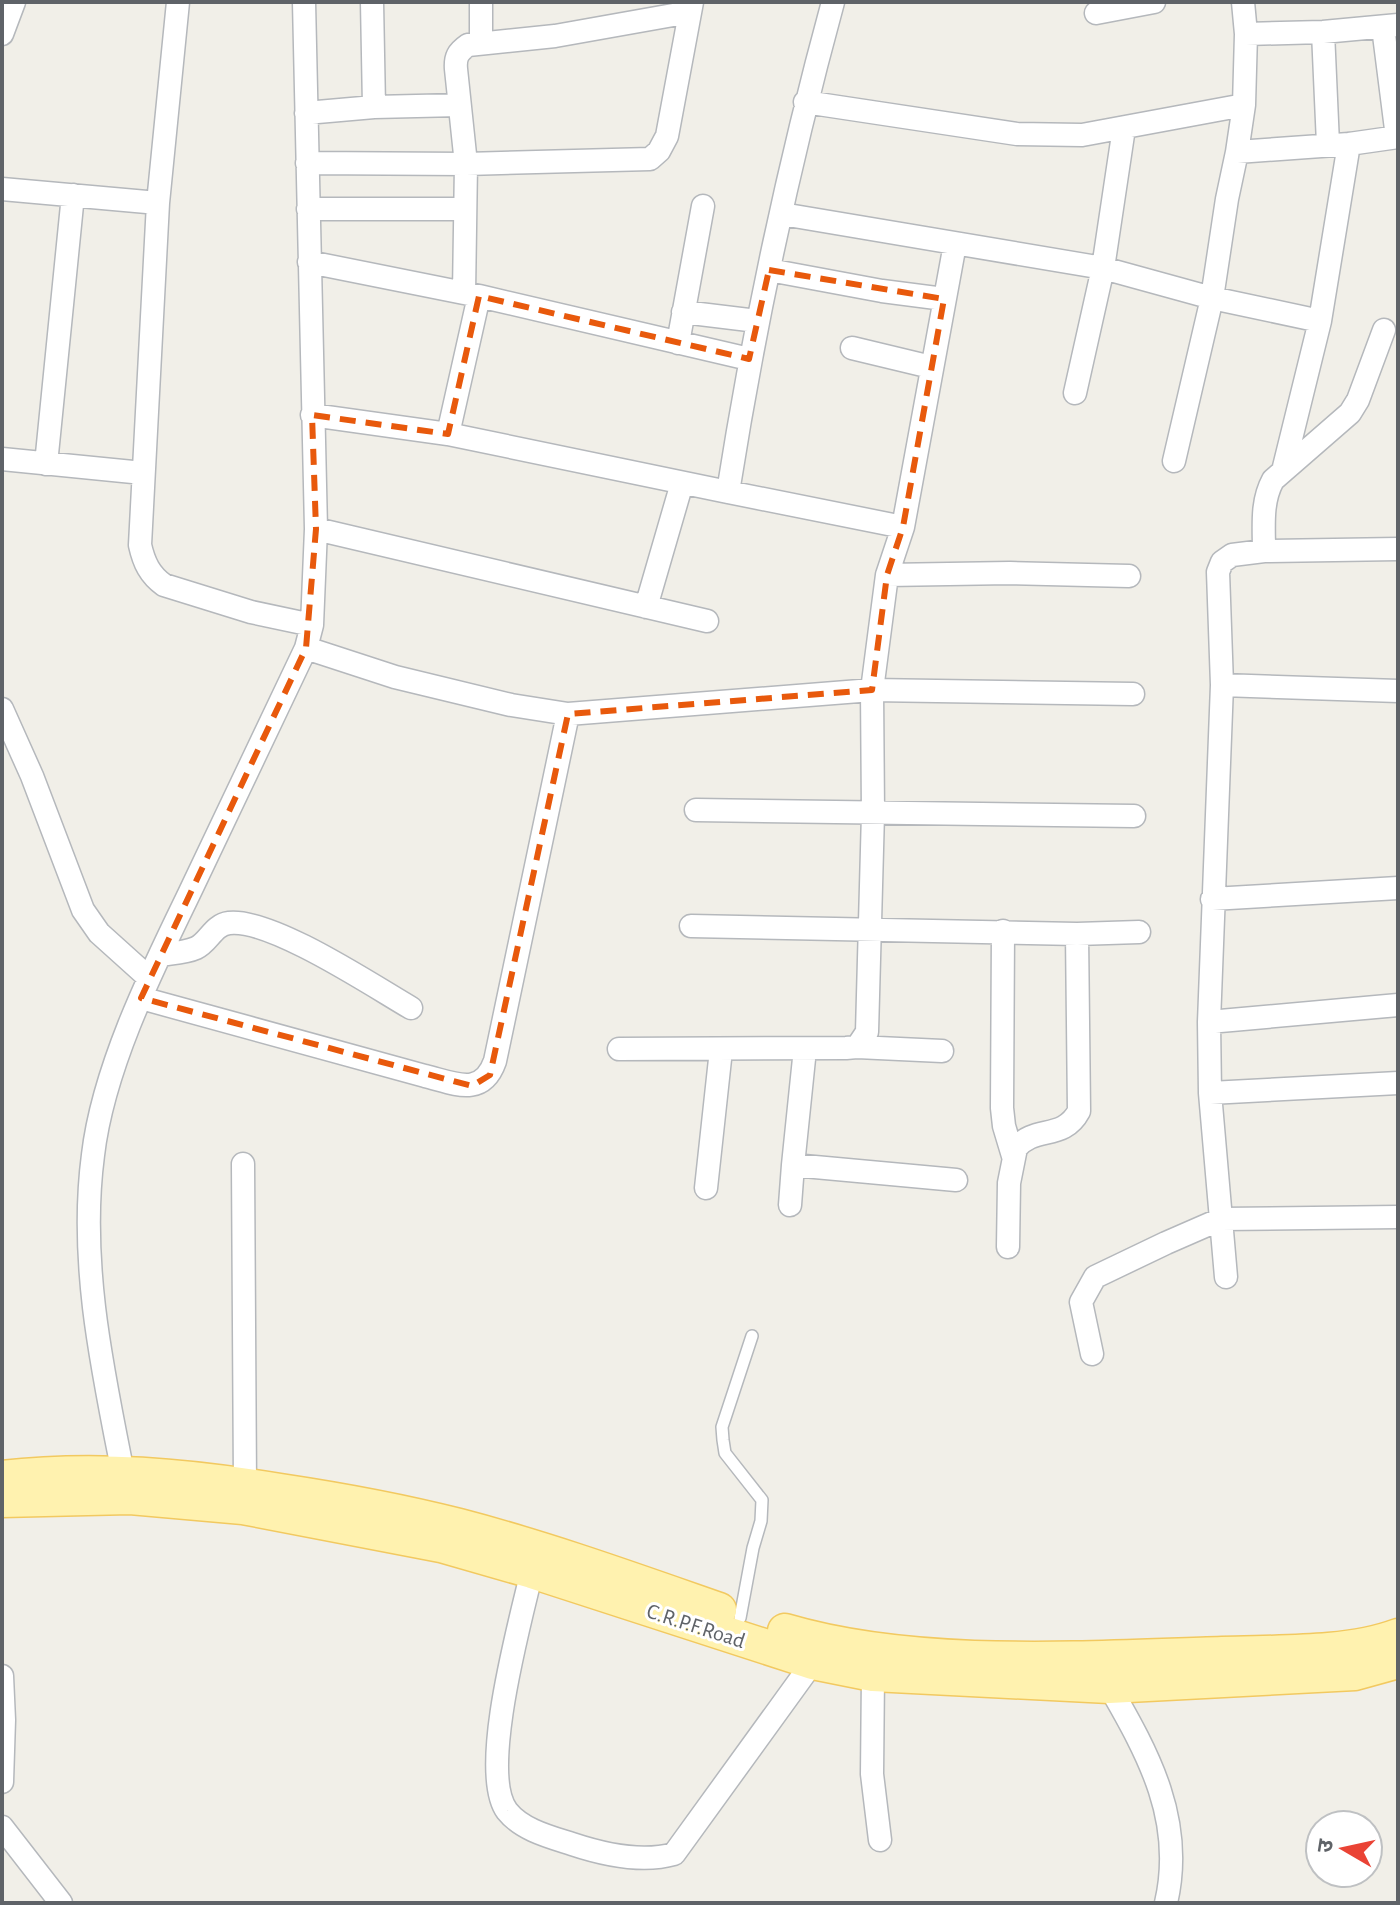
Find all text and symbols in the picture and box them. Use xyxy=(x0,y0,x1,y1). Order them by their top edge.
street label: C.R.P.F.Road xyxy=(644,1600,748,1652)
north arrow xyxy=(1304,1809,1384,1889)
text: उ xyxy=(1313,1837,1337,1854)

